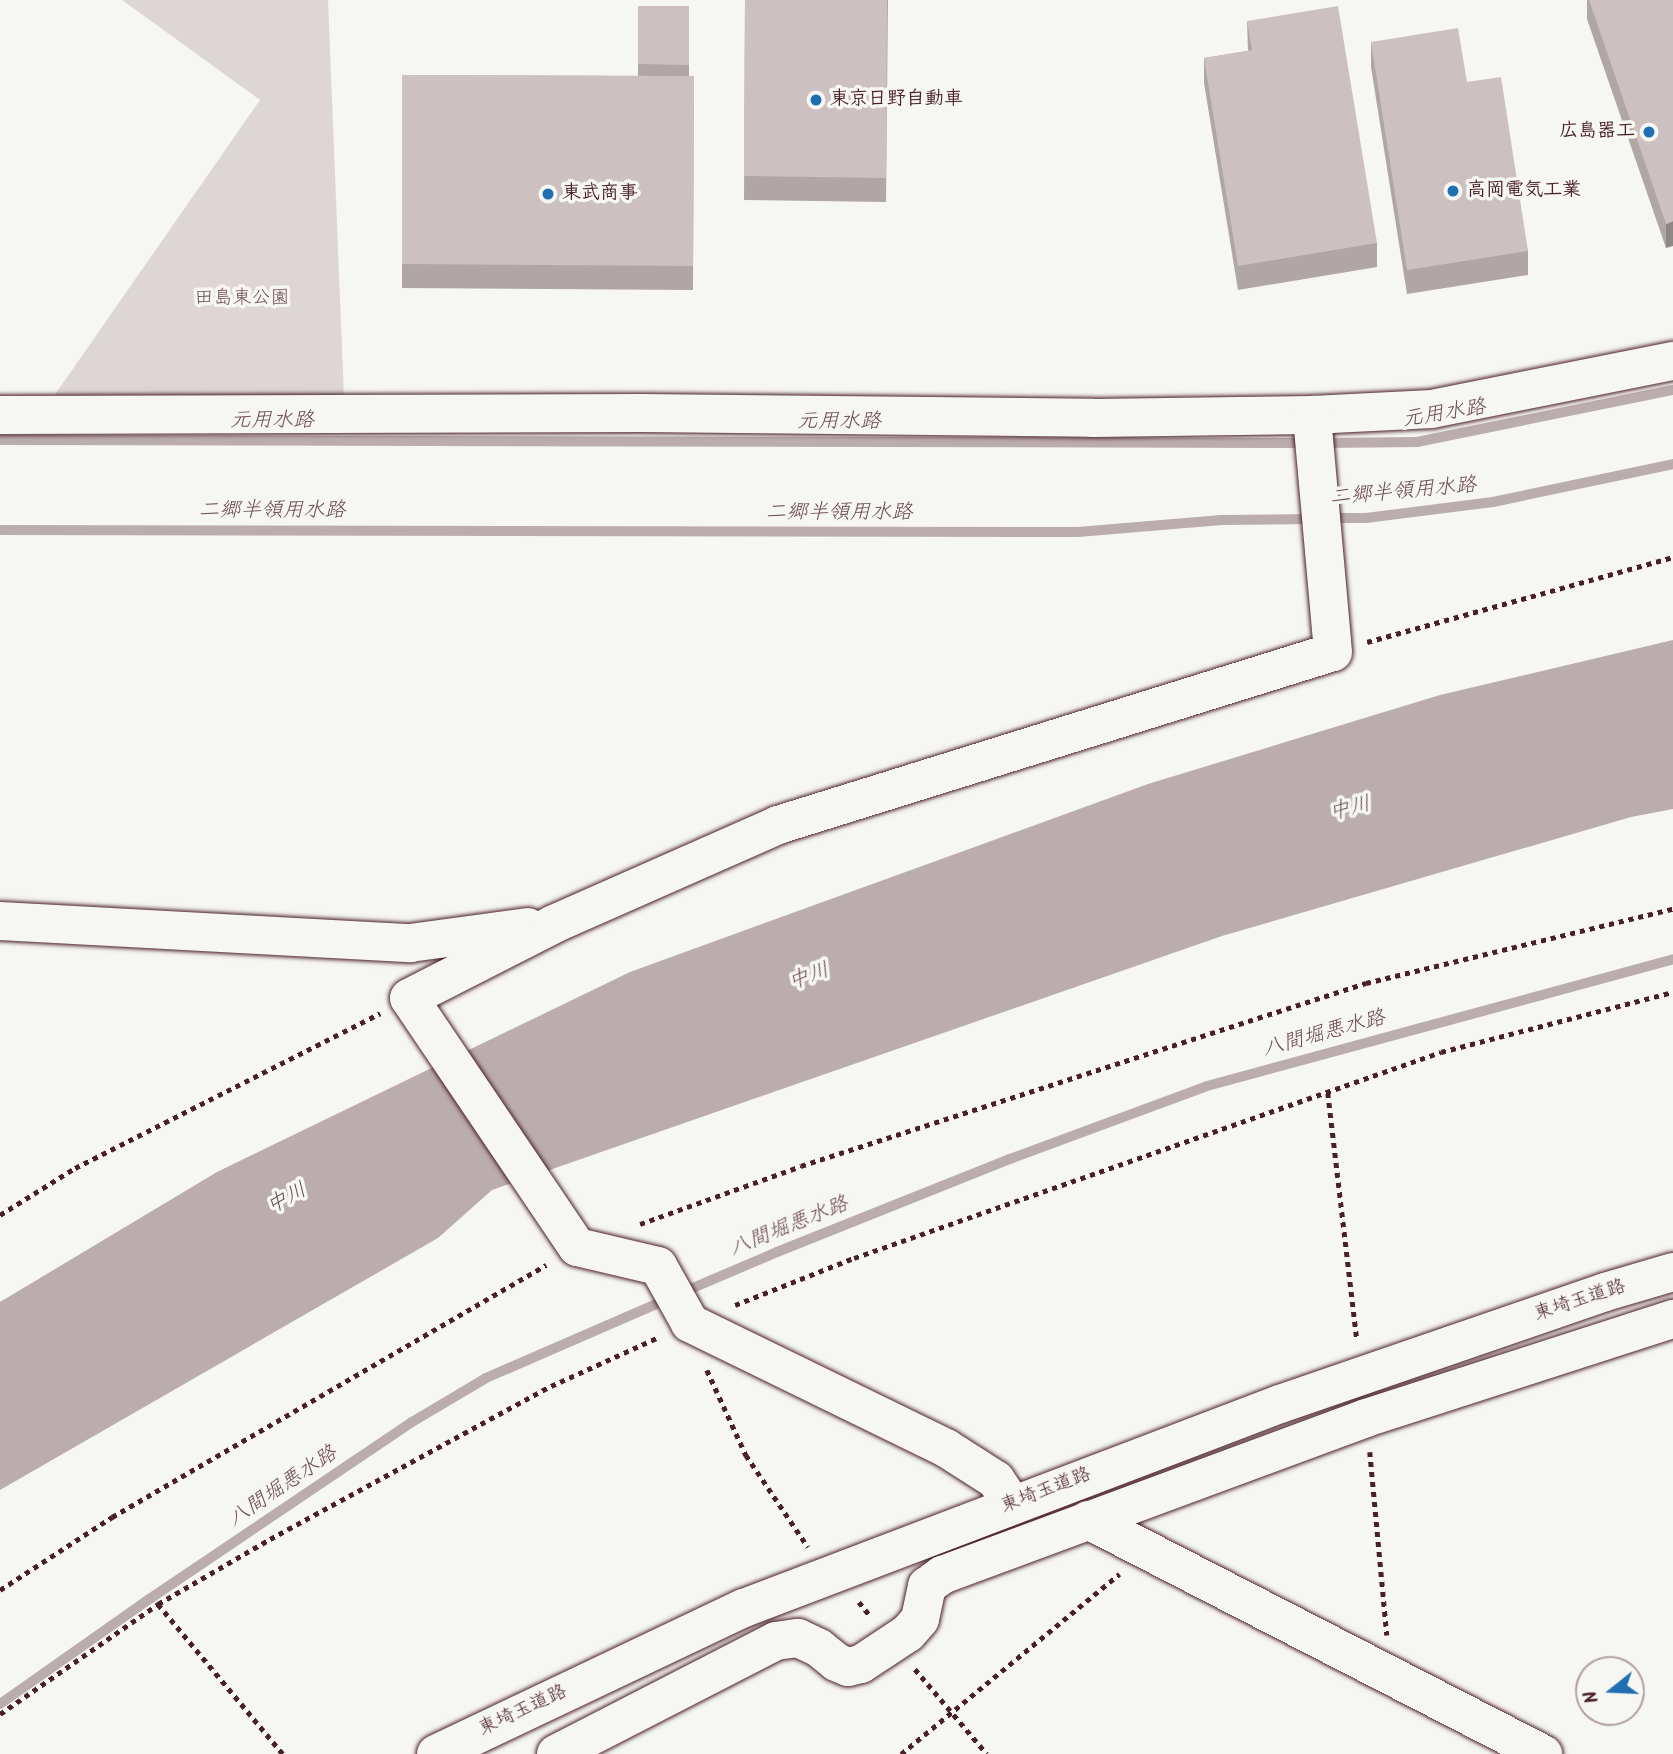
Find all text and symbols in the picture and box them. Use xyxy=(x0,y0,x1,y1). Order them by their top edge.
place label: 東京日野自動車 xyxy=(830,89,963,111)
marker: 東京日野自動車 xyxy=(808,92,824,108)
place label: 広島器工 xyxy=(1559,121,1635,143)
marker: 広島器工 xyxy=(1641,124,1657,140)
place label: 高岡電気工業 xyxy=(1467,180,1581,202)
place label: 東武商事 xyxy=(562,183,638,205)
marker: 高岡電気工業 xyxy=(1445,183,1461,199)
marker: 東武商事 xyxy=(540,186,556,202)
park label: 田島東公園 xyxy=(195,288,289,310)
water label: 元用水路 xyxy=(1401,395,1487,433)
water label: 元用水路 xyxy=(230,408,314,434)
water label: 元用水路 xyxy=(797,409,881,435)
water label: 二郷半領用水路 xyxy=(1329,473,1477,511)
water label: 二郷半領用水路 xyxy=(199,498,345,524)
water label: 二郷半領用水路 xyxy=(766,500,912,526)
water label: 中川 xyxy=(1327,792,1373,826)
water label: 中川 xyxy=(785,958,833,996)
water label: 八間堀悪水路 xyxy=(1260,1006,1388,1062)
water label: 中川 xyxy=(263,1178,311,1220)
water label: 八間堀悪水路 xyxy=(726,1192,852,1262)
street label: 東埼玉道路 xyxy=(1531,1275,1629,1327)
water label: 八間堀悪水路 xyxy=(224,1441,342,1533)
street label: 東埼玉道路 xyxy=(998,1463,1094,1519)
north arrow xyxy=(1575,1656,1645,1726)
street label: 東埼玉道路 xyxy=(475,1681,571,1741)
text: N xyxy=(1576,1687,1608,1707)

